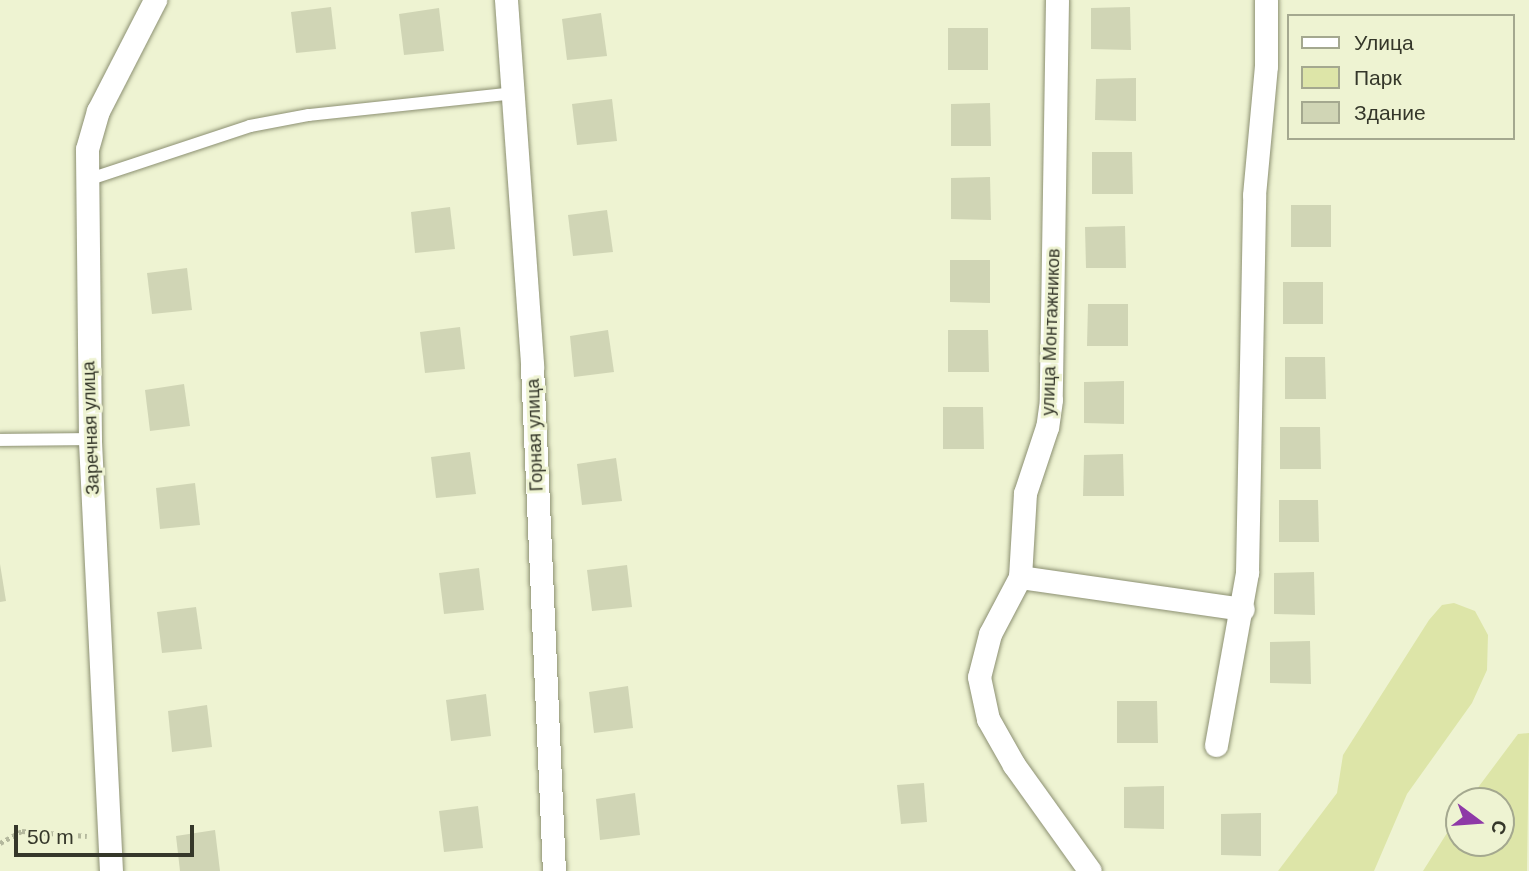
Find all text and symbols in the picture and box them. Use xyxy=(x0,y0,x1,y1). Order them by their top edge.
legend xyxy=(1288,14,1515,140)
text: Улица xyxy=(1354,31,1414,54)
text: Парк xyxy=(1354,66,1402,89)
text: Здание xyxy=(1354,101,1426,124)
street label: улица Монтажников xyxy=(1037,248,1065,416)
street label: Заречная улица xyxy=(78,361,104,495)
street label: Горная улица xyxy=(522,378,548,492)
north arrow xyxy=(1445,787,1515,857)
scale bar xyxy=(18,812,198,856)
text: С xyxy=(1487,818,1511,837)
text: 50 m xyxy=(27,825,74,848)

